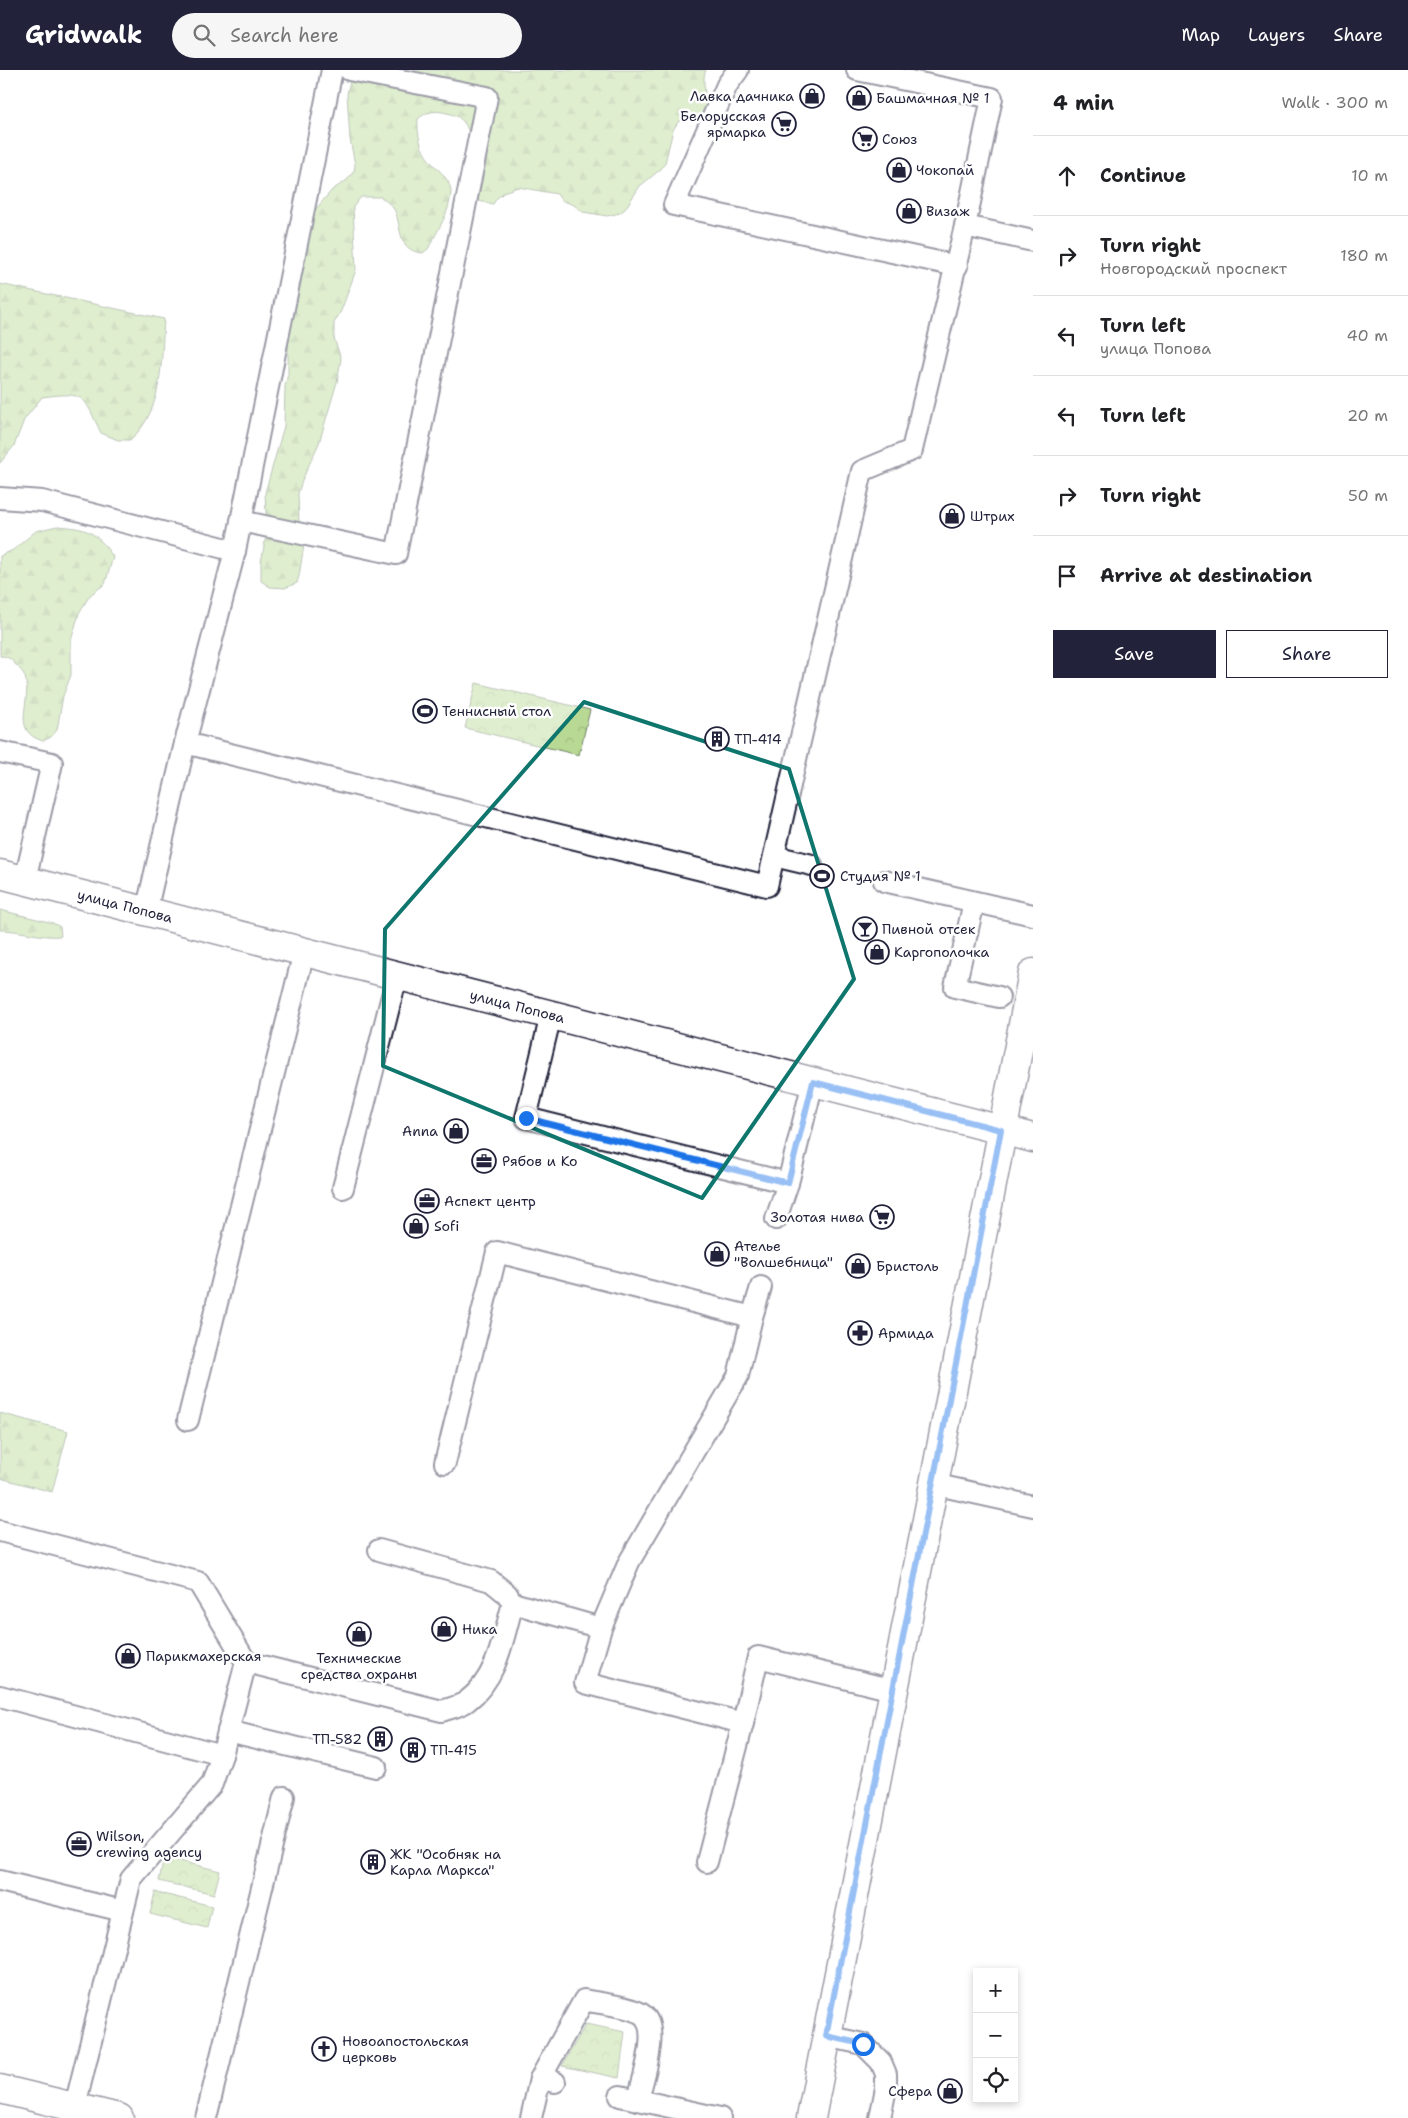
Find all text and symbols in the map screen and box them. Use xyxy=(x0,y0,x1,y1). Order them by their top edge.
search box xyxy=(172,13,522,58)
text: Gridwalk xyxy=(25,19,142,51)
icon: search xyxy=(190,21,218,49)
text: Search here xyxy=(230,23,339,48)
text: Map xyxy=(1182,23,1220,47)
text: Layers xyxy=(1248,23,1305,47)
text: Share xyxy=(1333,23,1383,47)
shop icon: Лавка дачника xyxy=(799,83,825,109)
shop icon: Башмачная № 1 xyxy=(846,85,872,111)
place label: Лавка дачника xyxy=(690,87,794,105)
place label: Башмачная № 1 xyxy=(876,89,990,107)
text: 4 min xyxy=(1053,89,1114,117)
text: Walk · 300 m xyxy=(1281,92,1388,113)
place label: Белорусская ярмарка xyxy=(680,107,766,141)
supermarket icon: Белорусская ярмарка xyxy=(771,111,797,137)
supermarket icon: Союз xyxy=(852,126,878,152)
place label: Союз xyxy=(882,130,917,148)
shop icon: Чокопай xyxy=(886,157,912,183)
place label: Чокопай xyxy=(916,161,974,179)
icon: ahead xyxy=(1053,162,1081,190)
text: Continue xyxy=(1100,163,1186,188)
text: 10 m xyxy=(1351,165,1388,186)
shop icon: Визаж xyxy=(896,198,922,224)
place label: Визаж xyxy=(926,202,970,220)
text: Turn right xyxy=(1100,233,1201,258)
icon: right xyxy=(1053,242,1081,270)
text: 180 m xyxy=(1340,245,1388,266)
text: Новгородский проспект xyxy=(1100,258,1287,279)
text: Turn left xyxy=(1100,313,1186,338)
icon: left xyxy=(1053,322,1081,350)
text: 40 m xyxy=(1346,325,1388,346)
text: улица Попова xyxy=(1100,338,1211,359)
icon: left xyxy=(1053,402,1081,430)
text: Turn left xyxy=(1100,403,1186,428)
text: 20 m xyxy=(1347,405,1388,426)
icon: right xyxy=(1053,482,1081,510)
text: Turn right xyxy=(1100,483,1201,508)
text: 50 m xyxy=(1348,485,1388,506)
shop icon: Штрих xyxy=(939,503,965,529)
place label: Штрих xyxy=(970,507,1015,525)
icon: arrive xyxy=(1053,562,1081,590)
text: Arrive at destination xyxy=(1100,563,1312,588)
button: Save xyxy=(1053,630,1216,678)
button: Share xyxy=(1226,630,1388,678)
sports icon: Теннисный стол xyxy=(412,698,438,724)
place label: Теннисный стол xyxy=(442,702,551,720)
building icon: ТП-414 xyxy=(704,726,730,752)
place label: ТП-414 xyxy=(734,730,782,748)
sports icon: Студия № 1 xyxy=(809,863,835,889)
place label: Студия № 1 xyxy=(840,867,921,885)
street label: улица Попова xyxy=(76,885,175,927)
bar icon: Пивной отсек xyxy=(852,916,878,942)
place label: Пивной отсек xyxy=(882,920,976,938)
shop icon: Каргополочка xyxy=(864,939,890,965)
place label: Каргополочка xyxy=(894,943,989,961)
street label: улица Попова xyxy=(468,985,567,1027)
route end xyxy=(515,1107,538,1130)
shop icon: Anna xyxy=(443,1118,469,1144)
place label: Anna xyxy=(402,1122,438,1140)
office icon: Рябов и Ко xyxy=(471,1148,497,1174)
place label: Рябов и Ко xyxy=(502,1152,578,1170)
office icon: Аспект центр xyxy=(414,1188,440,1214)
place label: Аспект центр xyxy=(444,1192,536,1210)
supermarket icon: Золотая нива xyxy=(869,1204,895,1230)
place label: Золотая нива xyxy=(770,1208,864,1226)
shop icon: Sofi xyxy=(403,1213,429,1239)
place label: Sofi xyxy=(434,1217,459,1235)
place label: Ателье "Волшебница" xyxy=(734,1237,833,1271)
shop icon: Ателье "Волшебница" xyxy=(704,1241,730,1267)
shop icon: Бристоль xyxy=(845,1253,871,1279)
place label: Бристоль xyxy=(876,1257,939,1275)
pharmacy icon: Армида xyxy=(847,1320,873,1346)
place label: Армида xyxy=(878,1324,934,1342)
shop icon: Ника xyxy=(431,1616,457,1642)
place label: Ника xyxy=(462,1620,497,1638)
shop icon: Технические средства охраны xyxy=(346,1621,372,1647)
shop icon: Парикмахерская xyxy=(115,1643,141,1669)
place label: Парикмахерская xyxy=(146,1647,261,1665)
place label: Технические средства охраны xyxy=(301,1649,417,1683)
building icon: ТП-582 xyxy=(367,1726,393,1752)
place label: ТП-582 xyxy=(312,1730,362,1748)
building icon: ТП-415 xyxy=(400,1737,426,1763)
place label: ТП-415 xyxy=(430,1741,477,1759)
place label: Wilson, crewing agency xyxy=(96,1827,202,1861)
office icon: Wilson, crewing agency xyxy=(66,1831,92,1857)
place label: ЖК "Особняк на Карла Маркса" xyxy=(390,1845,501,1879)
building icon: ЖК "Особняк на Карла Маркса" xyxy=(360,1849,386,1875)
map controls xyxy=(973,1968,1018,2103)
button: + xyxy=(973,1968,1018,2013)
button: − xyxy=(973,2013,1018,2058)
place label: Новоапостольская церковь xyxy=(342,2032,469,2066)
route start xyxy=(852,2033,875,2056)
church icon: Новоапостольская церковь xyxy=(311,2036,337,2062)
button: locate xyxy=(973,2058,1018,2103)
shop icon: Сфера xyxy=(937,2078,963,2104)
place label: Сфера xyxy=(888,2082,932,2100)

